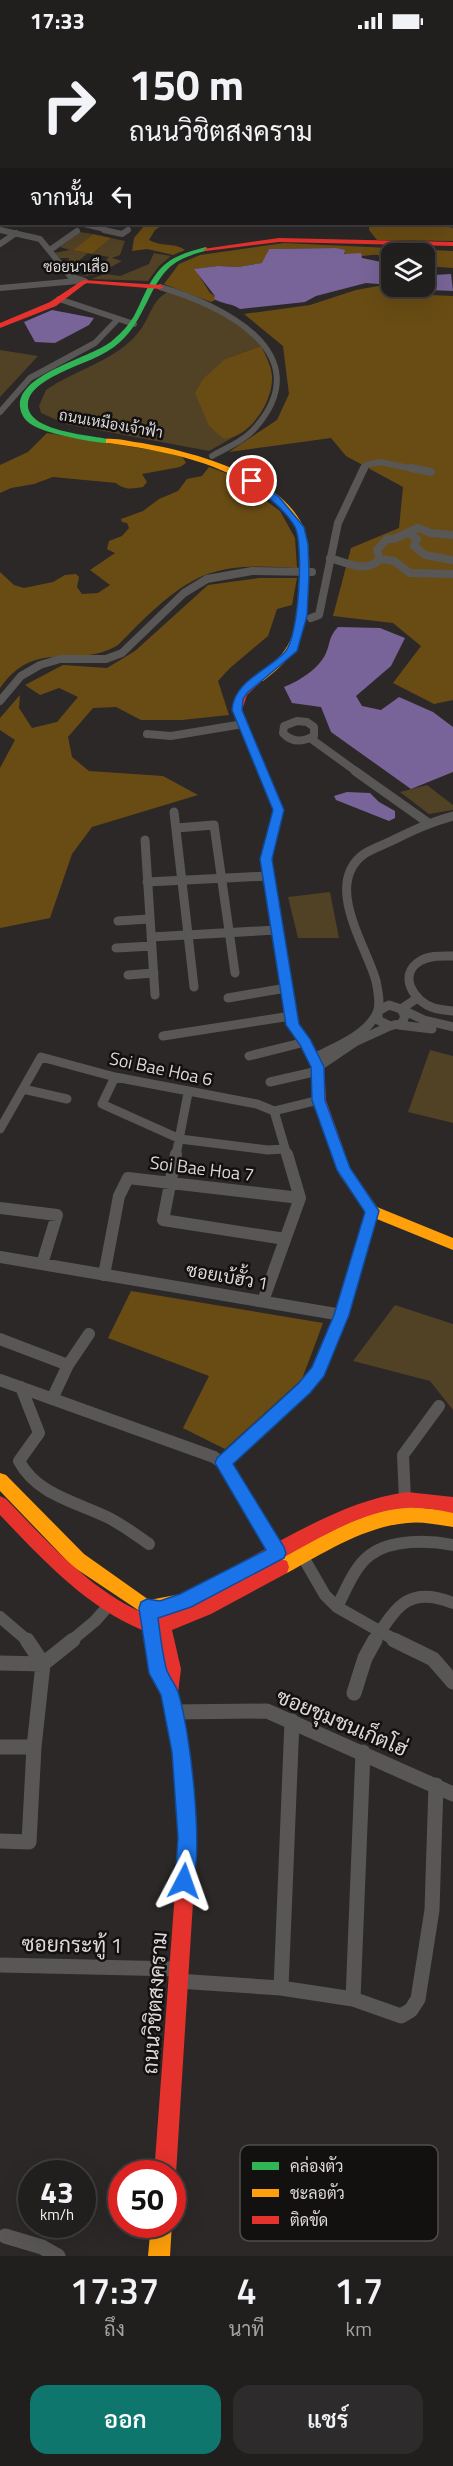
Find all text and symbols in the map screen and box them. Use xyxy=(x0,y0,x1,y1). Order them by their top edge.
text: 17:33 xyxy=(30,4,85,38)
text: 150 m xyxy=(129,52,244,116)
icon: right xyxy=(30,66,108,144)
text: ถนนวิชิตสงคราม xyxy=(129,110,313,151)
text: จากนั้น xyxy=(30,180,94,214)
icon: left xyxy=(106,180,139,213)
map controls xyxy=(381,243,435,297)
button: layers xyxy=(381,243,435,297)
street label: ซอยนาเสือ xyxy=(43,255,109,278)
street label: ถนนเหมืองเจ้าฟ้า xyxy=(57,403,165,444)
pin xyxy=(226,455,277,506)
icon: arrive xyxy=(235,464,268,497)
street label: Soi Bae Hoa 6 xyxy=(107,1044,215,1093)
street label: Soi Bae Hoa 7 xyxy=(148,1149,256,1188)
street label: ซอยเบ้ฮั้ว 1 xyxy=(184,1255,270,1297)
street label: ซอยชุมชนเก็ตโฮ่ xyxy=(272,1680,413,1764)
position arrow xyxy=(152,1849,216,1913)
street label: ซอยกระทู้ 1 xyxy=(21,1927,123,1961)
street label: ถนนวิชิตสงคราม xyxy=(133,1931,175,2075)
legend xyxy=(240,2145,438,2241)
text: คล่องตัว xyxy=(290,2154,344,2178)
speed limit sign: 50 xyxy=(108,2160,186,2238)
text: 43 xyxy=(40,2169,74,2215)
text: ชะลอตัว xyxy=(290,2181,345,2205)
text: km/h xyxy=(40,2203,74,2226)
text: ติดขัด xyxy=(290,2208,328,2232)
text: 17:37 xyxy=(70,2263,159,2318)
text: 4 xyxy=(237,2263,257,2318)
text: 1.7 xyxy=(334,2263,383,2318)
text: ถึง xyxy=(104,2313,125,2344)
text: นาที xyxy=(229,2313,264,2344)
text: km xyxy=(346,2313,372,2344)
button: ออก xyxy=(30,2385,221,2454)
button: แชร์ xyxy=(233,2385,423,2454)

